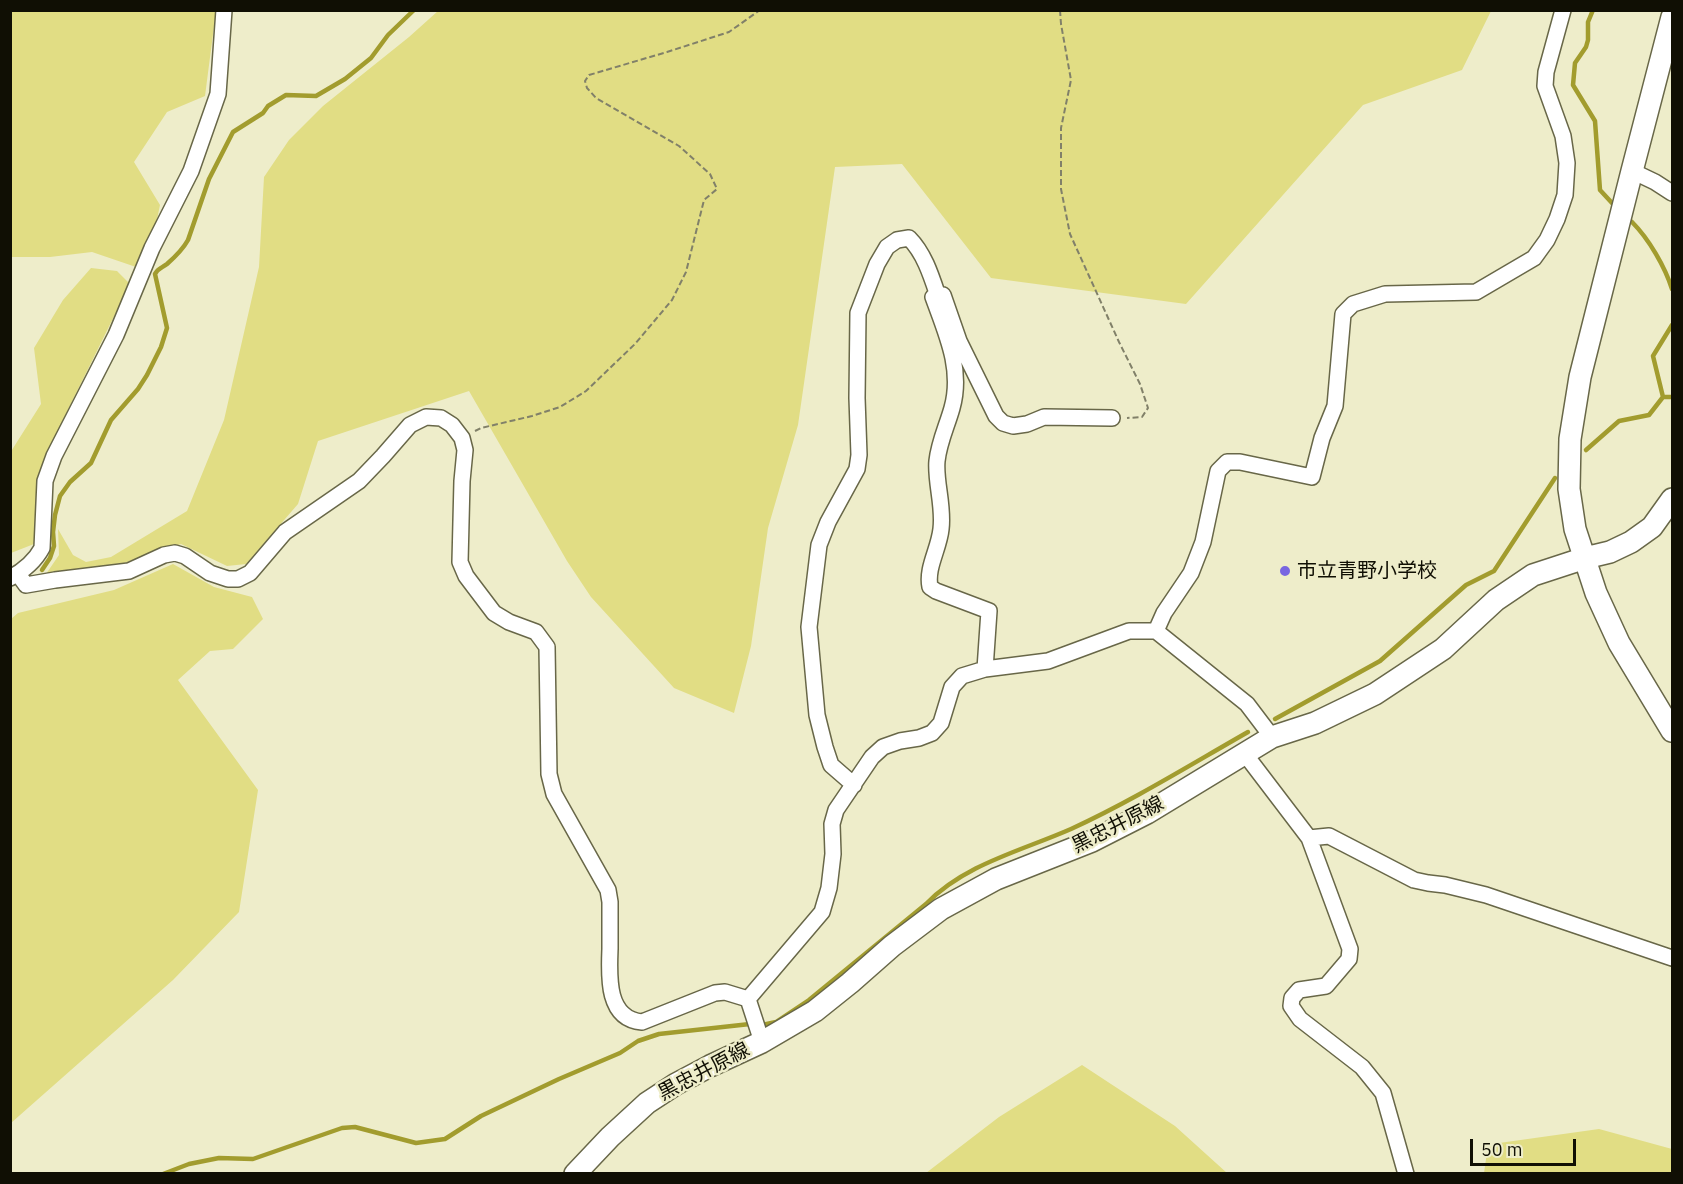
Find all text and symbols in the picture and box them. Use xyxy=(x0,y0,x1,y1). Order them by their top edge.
place label: 市立青野小学校 xyxy=(1297,559,1437,583)
marker: 市立青野小学校 xyxy=(1278,564,1292,578)
street label: 黒忠井原線 xyxy=(1068,792,1168,858)
street label: 黒忠井原線 xyxy=(654,1038,754,1106)
scale bar xyxy=(1473,1127,1580,1165)
text: 50 m xyxy=(1481,1138,1523,1161)

